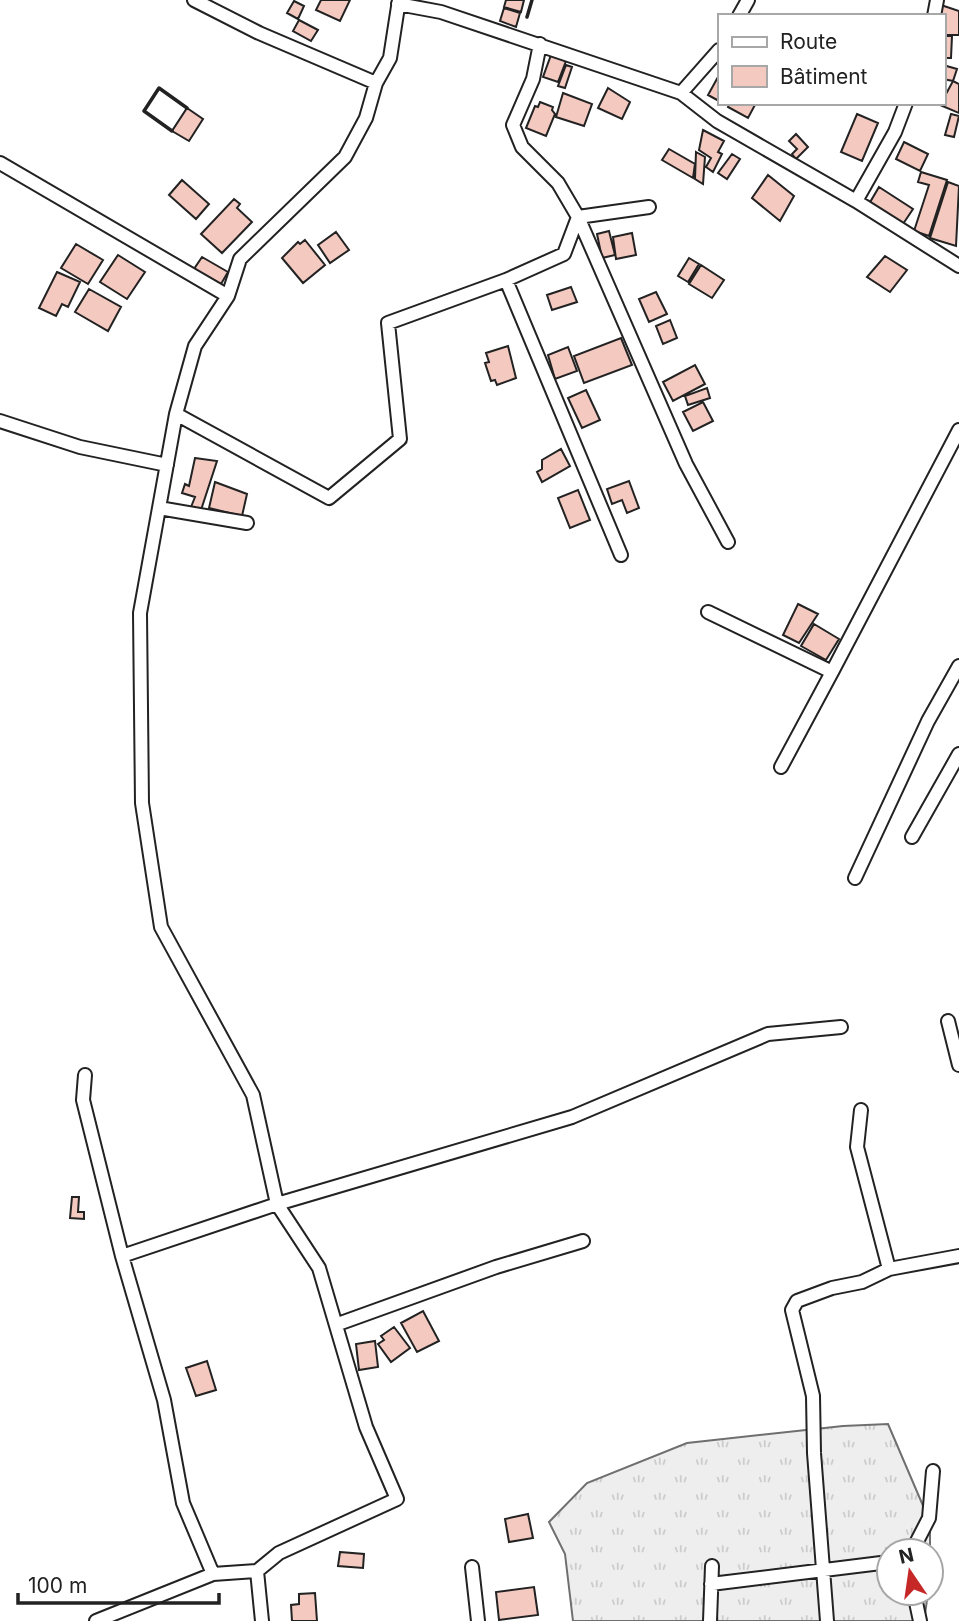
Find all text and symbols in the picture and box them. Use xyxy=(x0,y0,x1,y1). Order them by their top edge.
legend xyxy=(718,14,945,105)
text: Route xyxy=(780,29,837,54)
text: Bâtiment xyxy=(780,64,868,89)
north arrow xyxy=(875,1537,945,1607)
text: N xyxy=(897,1543,916,1569)
scale bar xyxy=(18,1562,219,1606)
text: 100 m xyxy=(28,1573,87,1598)

